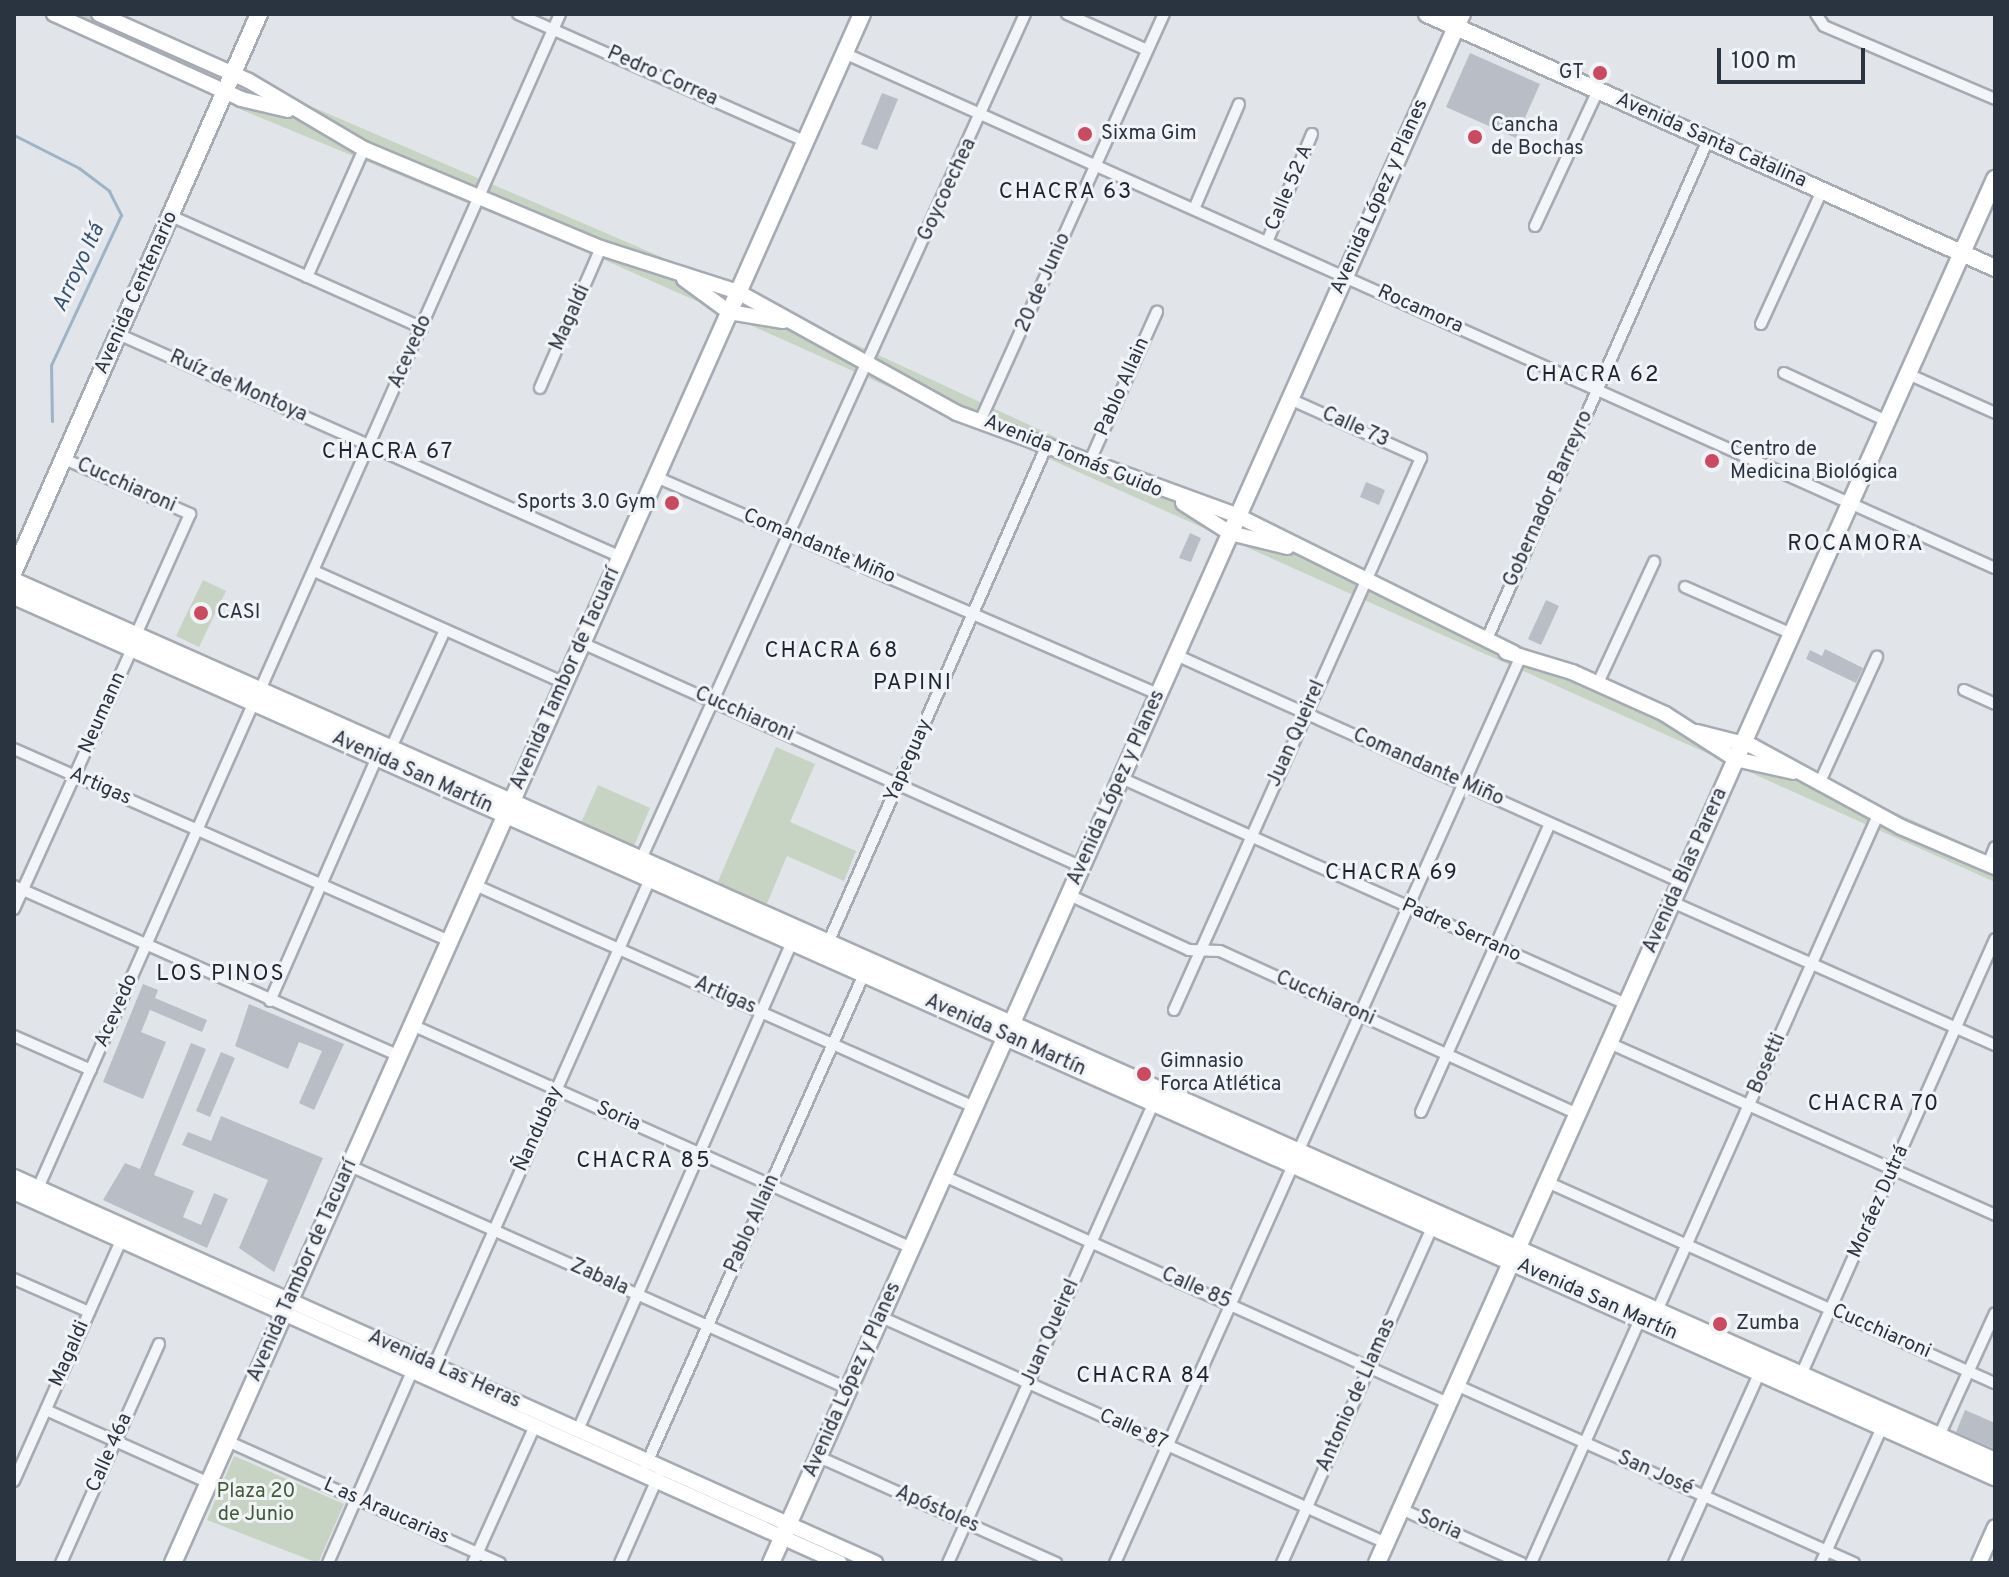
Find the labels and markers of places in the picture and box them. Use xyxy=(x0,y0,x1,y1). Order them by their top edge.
place label: GT xyxy=(1559,61,1584,85)
marker: GT xyxy=(1591,64,1609,82)
place label: Cancha de Bochas xyxy=(1491,114,1584,161)
place label: Sixma Gim xyxy=(1101,122,1197,146)
marker: Sixma Gim xyxy=(1076,125,1094,143)
marker: Cancha de Bochas xyxy=(1466,128,1484,146)
place label: Centro de Medicina Biológica xyxy=(1730,438,1898,485)
marker: Centro de Medicina Biológica xyxy=(1701,450,1723,472)
place label: Sports 3.0 Gym xyxy=(517,491,656,515)
marker: Sports 3.0 Gym xyxy=(663,494,681,512)
place label: CASI xyxy=(217,601,260,625)
marker: CASI xyxy=(192,604,210,622)
place label: Gimnasio Forca Atlética xyxy=(1160,1050,1282,1097)
marker: Gimnasio Forca Atlética xyxy=(1135,1065,1153,1083)
place label: Zumba xyxy=(1736,1312,1799,1336)
marker: Zumba xyxy=(1711,1315,1729,1333)

